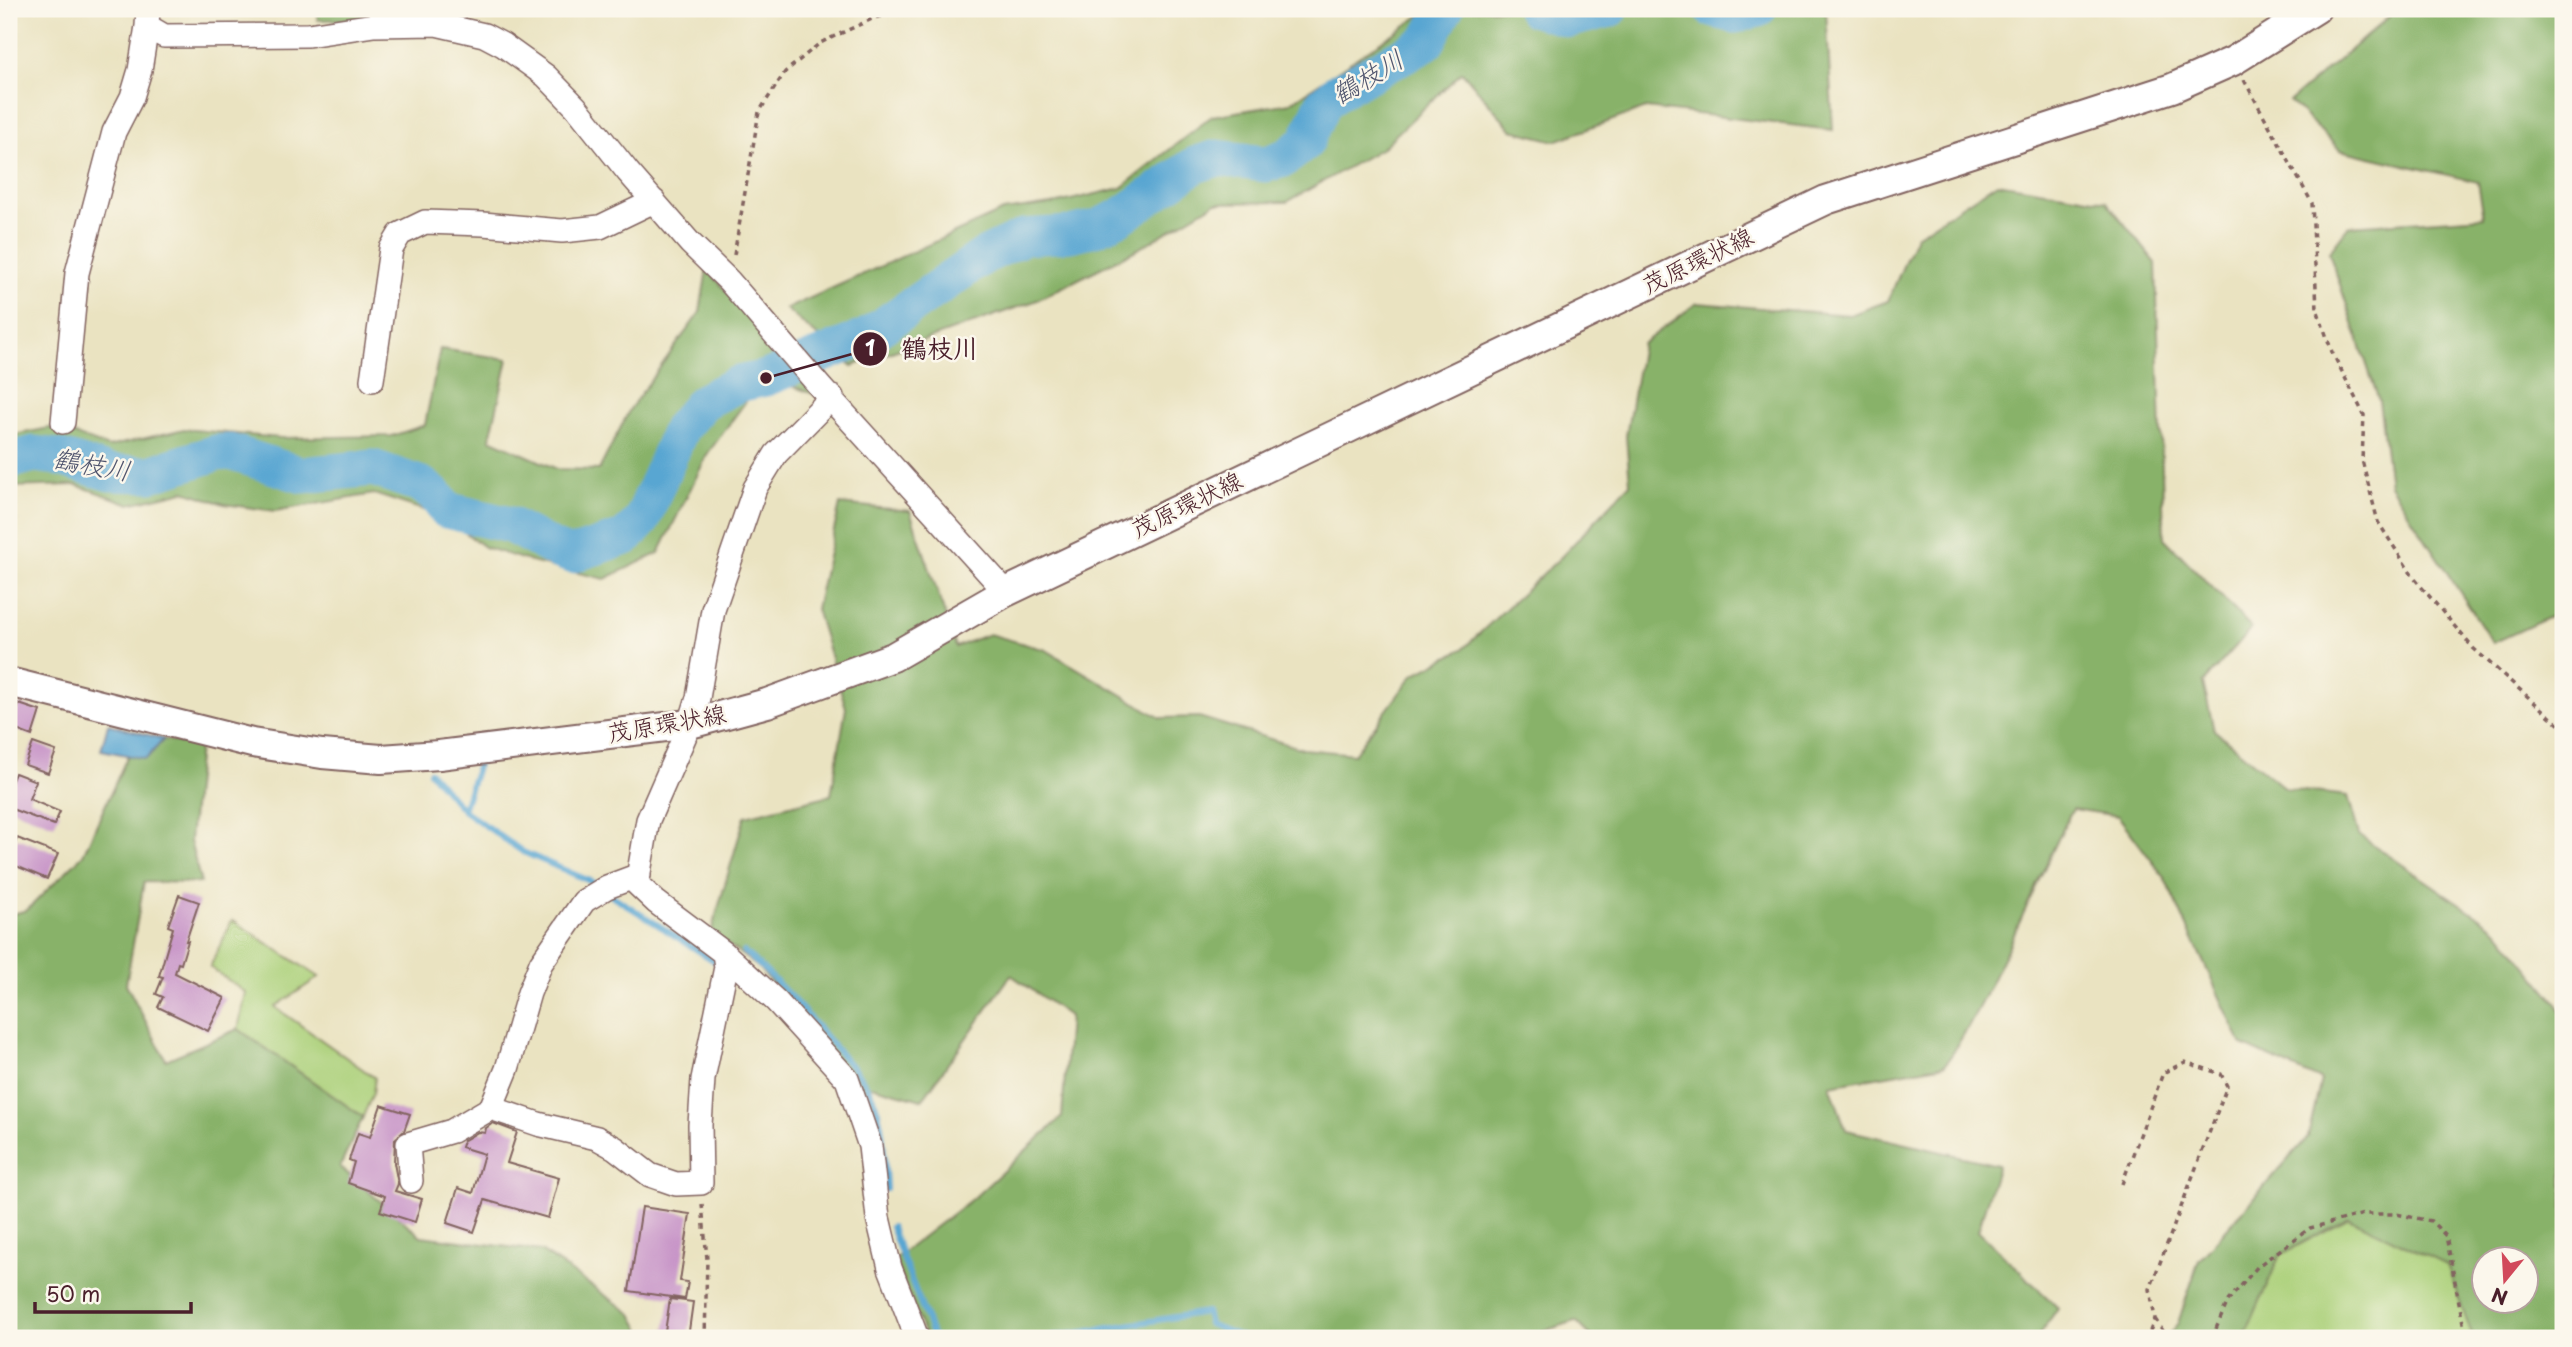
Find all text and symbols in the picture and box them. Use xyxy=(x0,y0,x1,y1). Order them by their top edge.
water label: 鶴枝川 xyxy=(1324,39,1411,113)
street label: 茂原環状線 xyxy=(1635,217,1759,302)
callout: 鶴枝川 xyxy=(852,325,993,372)
text: 鶴枝川 xyxy=(901,328,979,367)
text: 1 xyxy=(865,331,875,363)
water label: 鶴枝川 xyxy=(50,438,134,490)
street label: 茂原環状線 xyxy=(1124,461,1248,546)
street label: 茂原環状線 xyxy=(604,694,729,750)
north arrow xyxy=(2470,1246,2540,1316)
scale bar xyxy=(35,1270,191,1314)
text: 50 m xyxy=(46,1277,100,1309)
text: N xyxy=(2488,1281,2511,1313)

